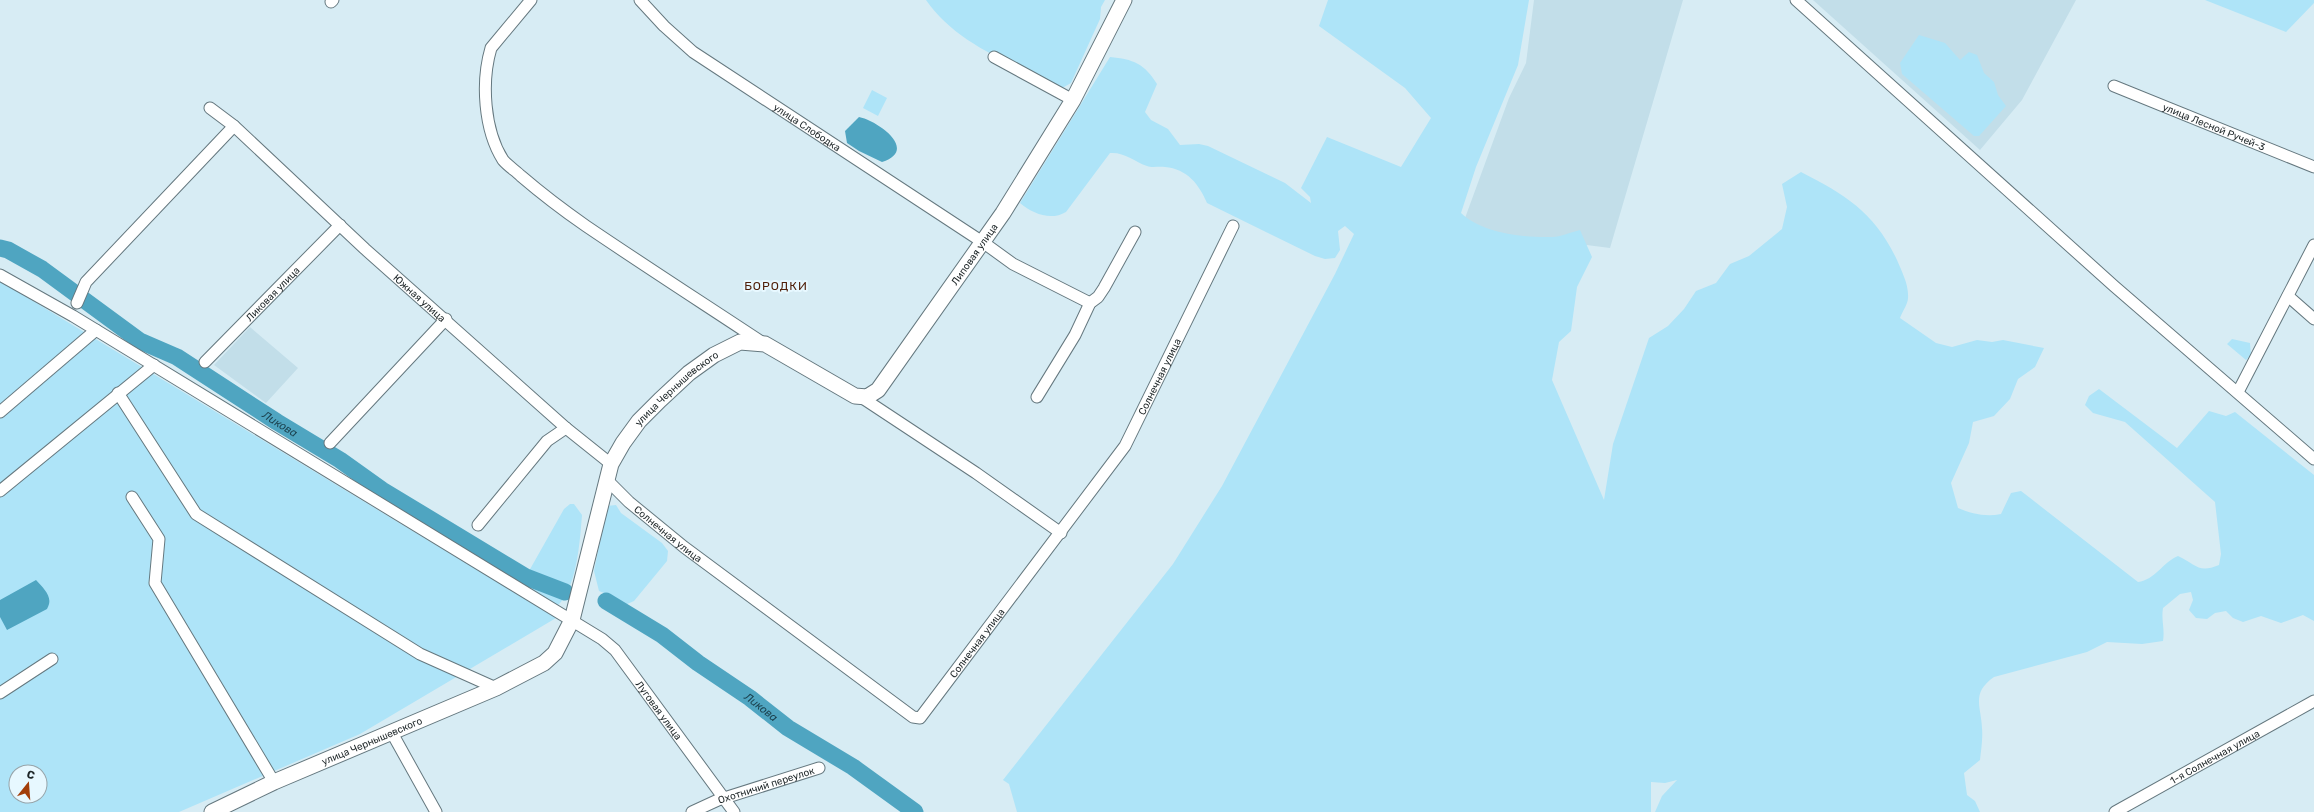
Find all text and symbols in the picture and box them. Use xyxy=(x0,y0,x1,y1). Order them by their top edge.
street label: улица Слободка xyxy=(771,101,843,154)
street label: улица Лесной Ручей-3 xyxy=(2161,101,2267,154)
street label: Липовая улица xyxy=(949,221,1001,288)
street label: Ликовая улица xyxy=(244,265,303,324)
street label: Южная улица xyxy=(391,272,448,325)
district label: БОРОДКИ xyxy=(744,279,808,293)
street label: Солнечная улица xyxy=(1136,337,1184,417)
street label: улица Чернышевского xyxy=(632,349,721,429)
water label: Ликова xyxy=(259,408,300,440)
street label: Солнечная улица xyxy=(631,504,704,565)
street label: Солнечная улица xyxy=(947,606,1007,680)
street label: Луговая улица xyxy=(633,679,684,742)
water label: Ликова xyxy=(741,690,780,725)
street label: улица Чернышевского xyxy=(320,715,424,768)
street label: 1-я Солнечная улица xyxy=(2168,728,2262,787)
north arrow xyxy=(8,764,48,804)
street label: Охотничий переулок xyxy=(717,765,817,807)
text: С xyxy=(25,768,37,782)

